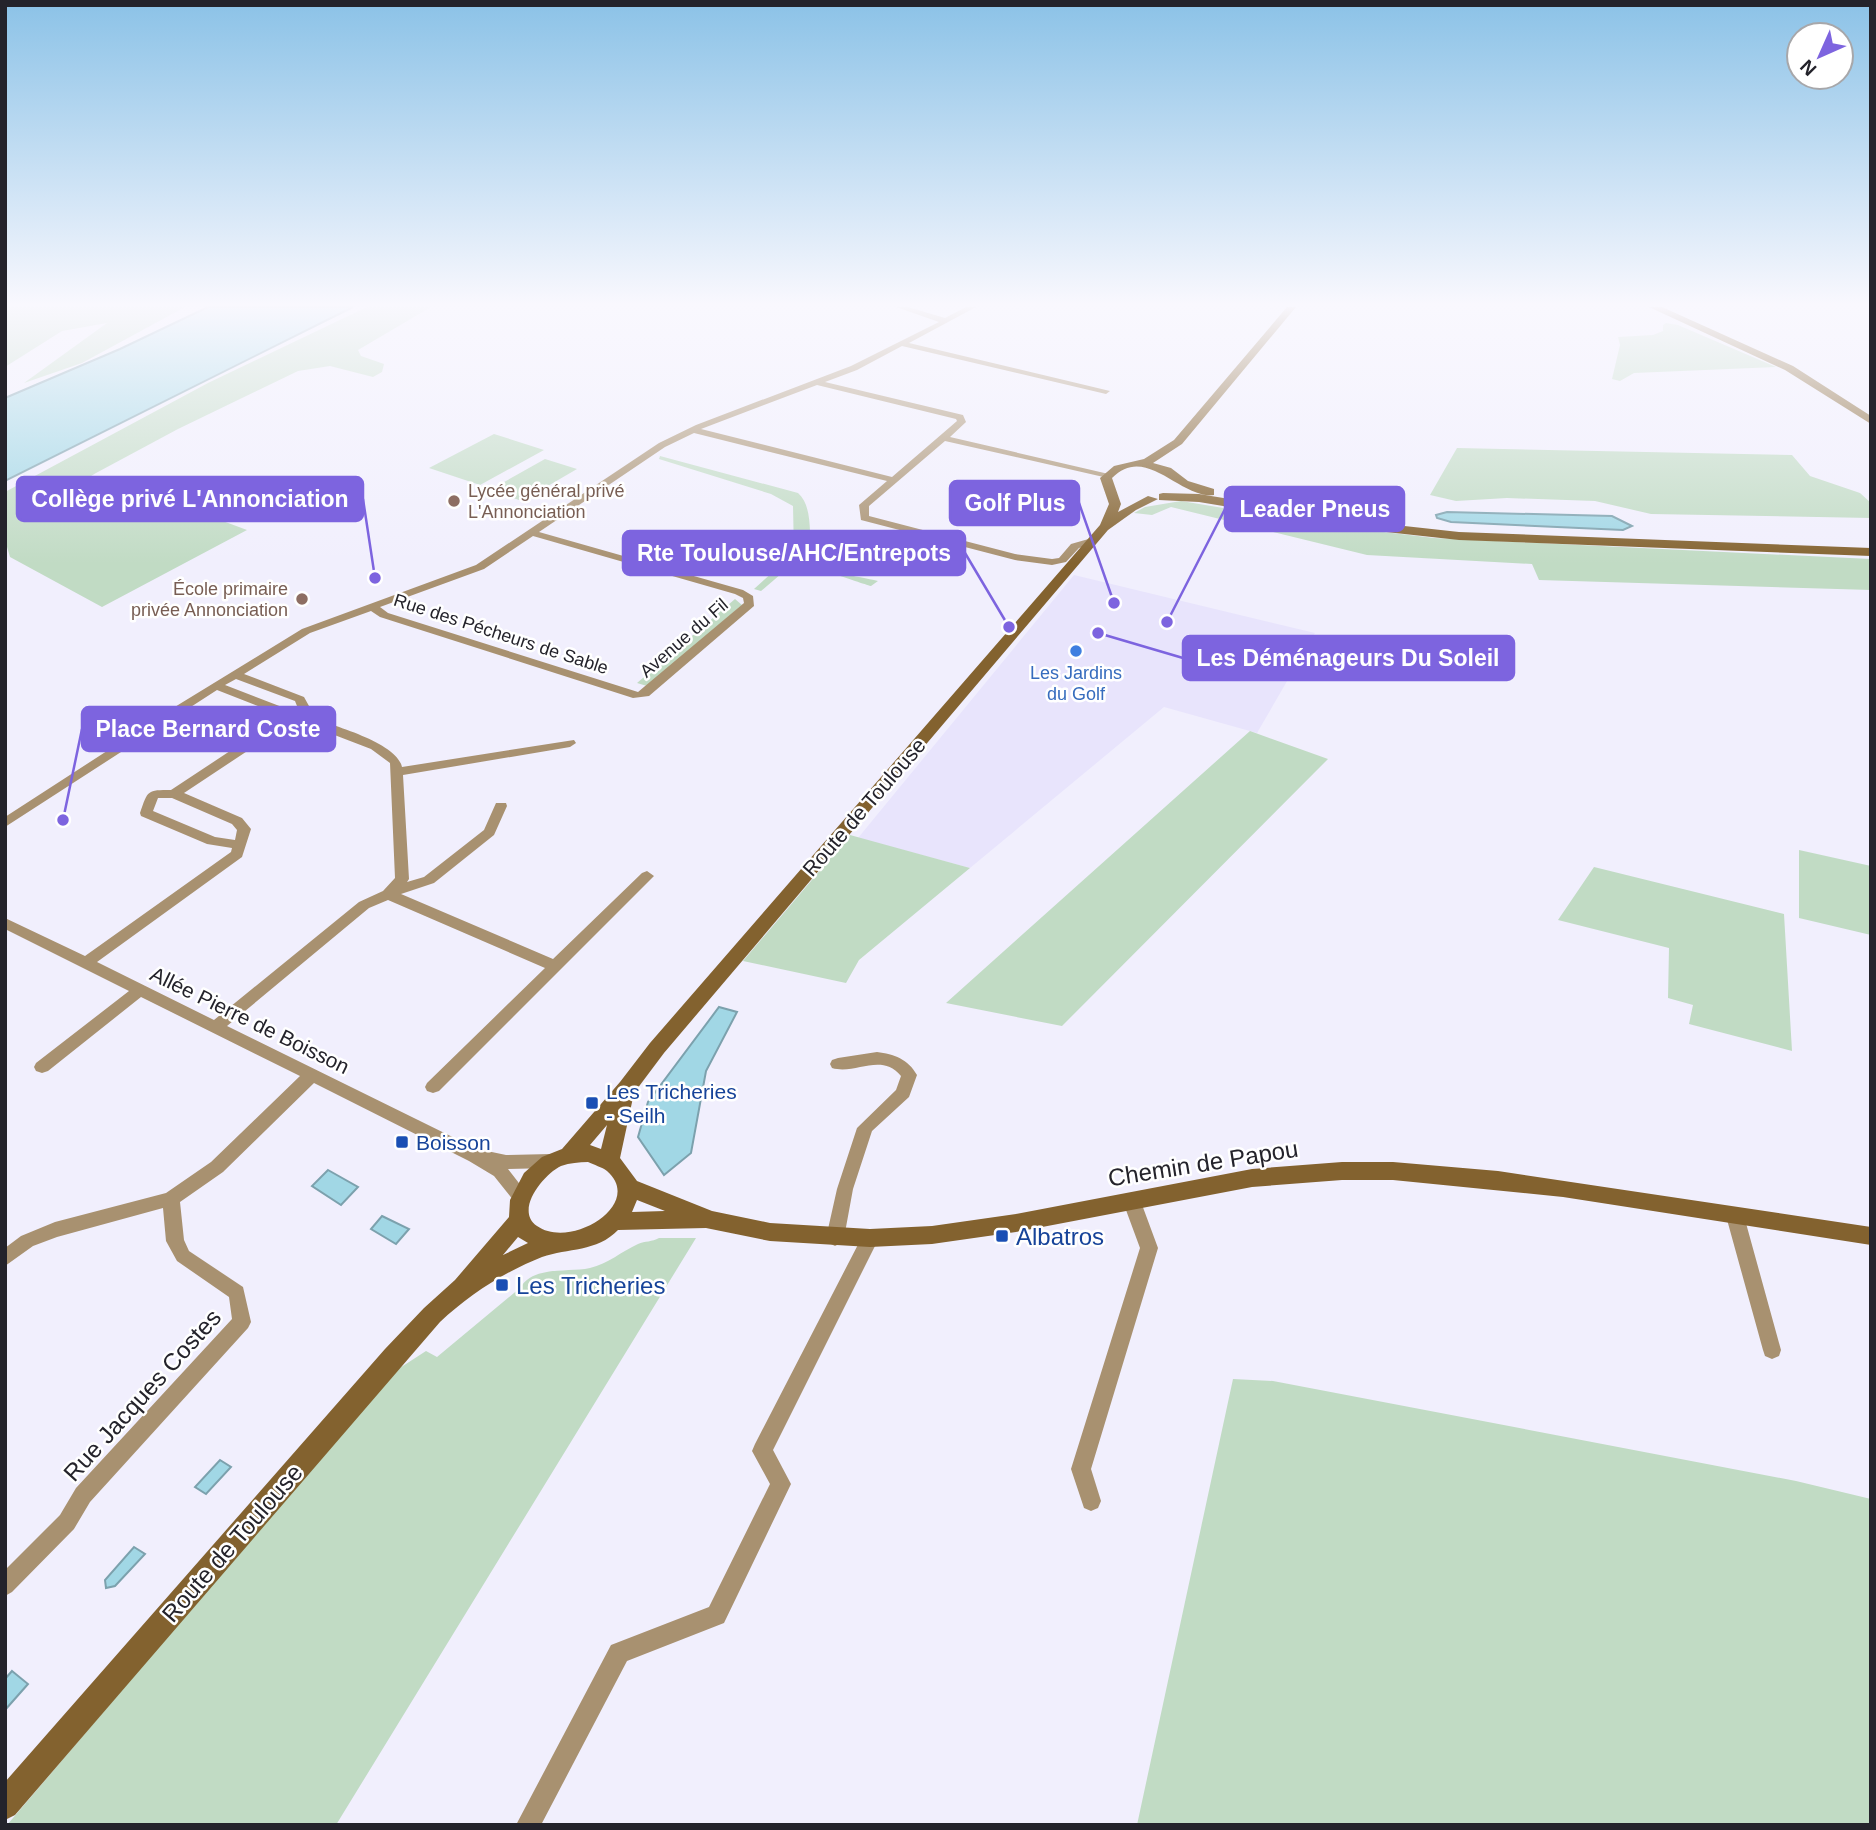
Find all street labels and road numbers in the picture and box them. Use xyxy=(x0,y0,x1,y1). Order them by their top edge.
street label: Rue des Pécheurs de Sable xyxy=(391,590,611,678)
street label: Avenue du Fil xyxy=(636,594,732,682)
street label: Route de Toulouse xyxy=(798,734,930,880)
street label: Allée Pierre de Boisson xyxy=(147,962,353,1078)
street label: Chemin de Papou xyxy=(1106,1135,1300,1191)
street label: Rue Jacques Costes xyxy=(58,1304,226,1486)
street label: Route de Toulouse xyxy=(156,1459,308,1627)

